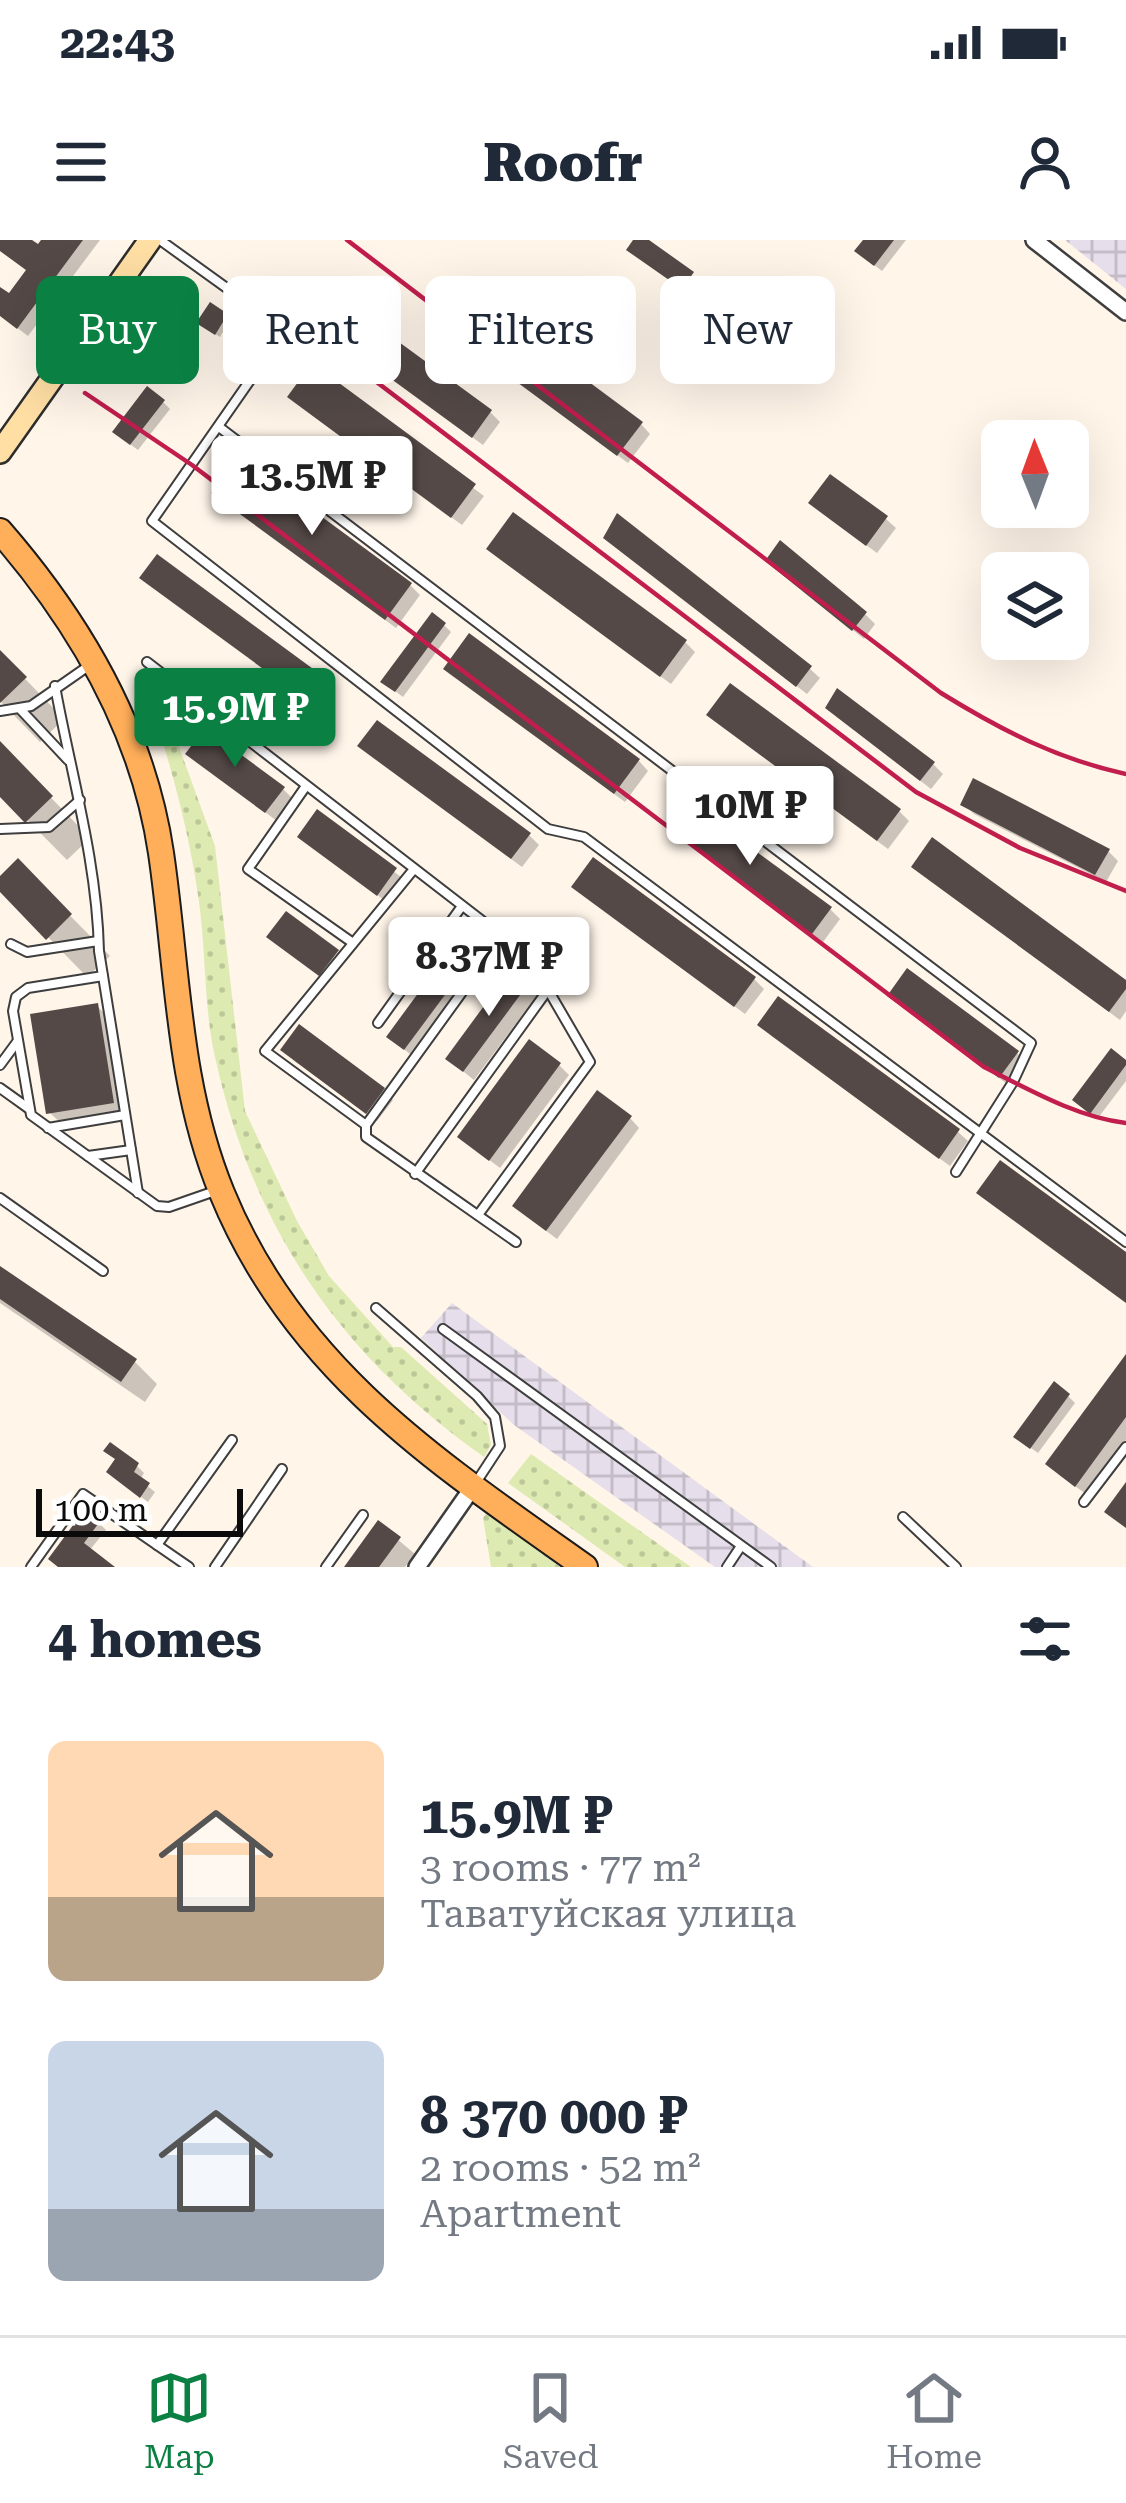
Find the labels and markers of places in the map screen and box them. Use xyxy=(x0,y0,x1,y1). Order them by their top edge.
pin: 13.5M ₽ xyxy=(201,436,423,538)
pin: 15.9M ₽ xyxy=(124,668,346,770)
pin: 10M ₽ xyxy=(666,766,834,868)
pin: 8.37M ₽ xyxy=(378,917,600,1019)

